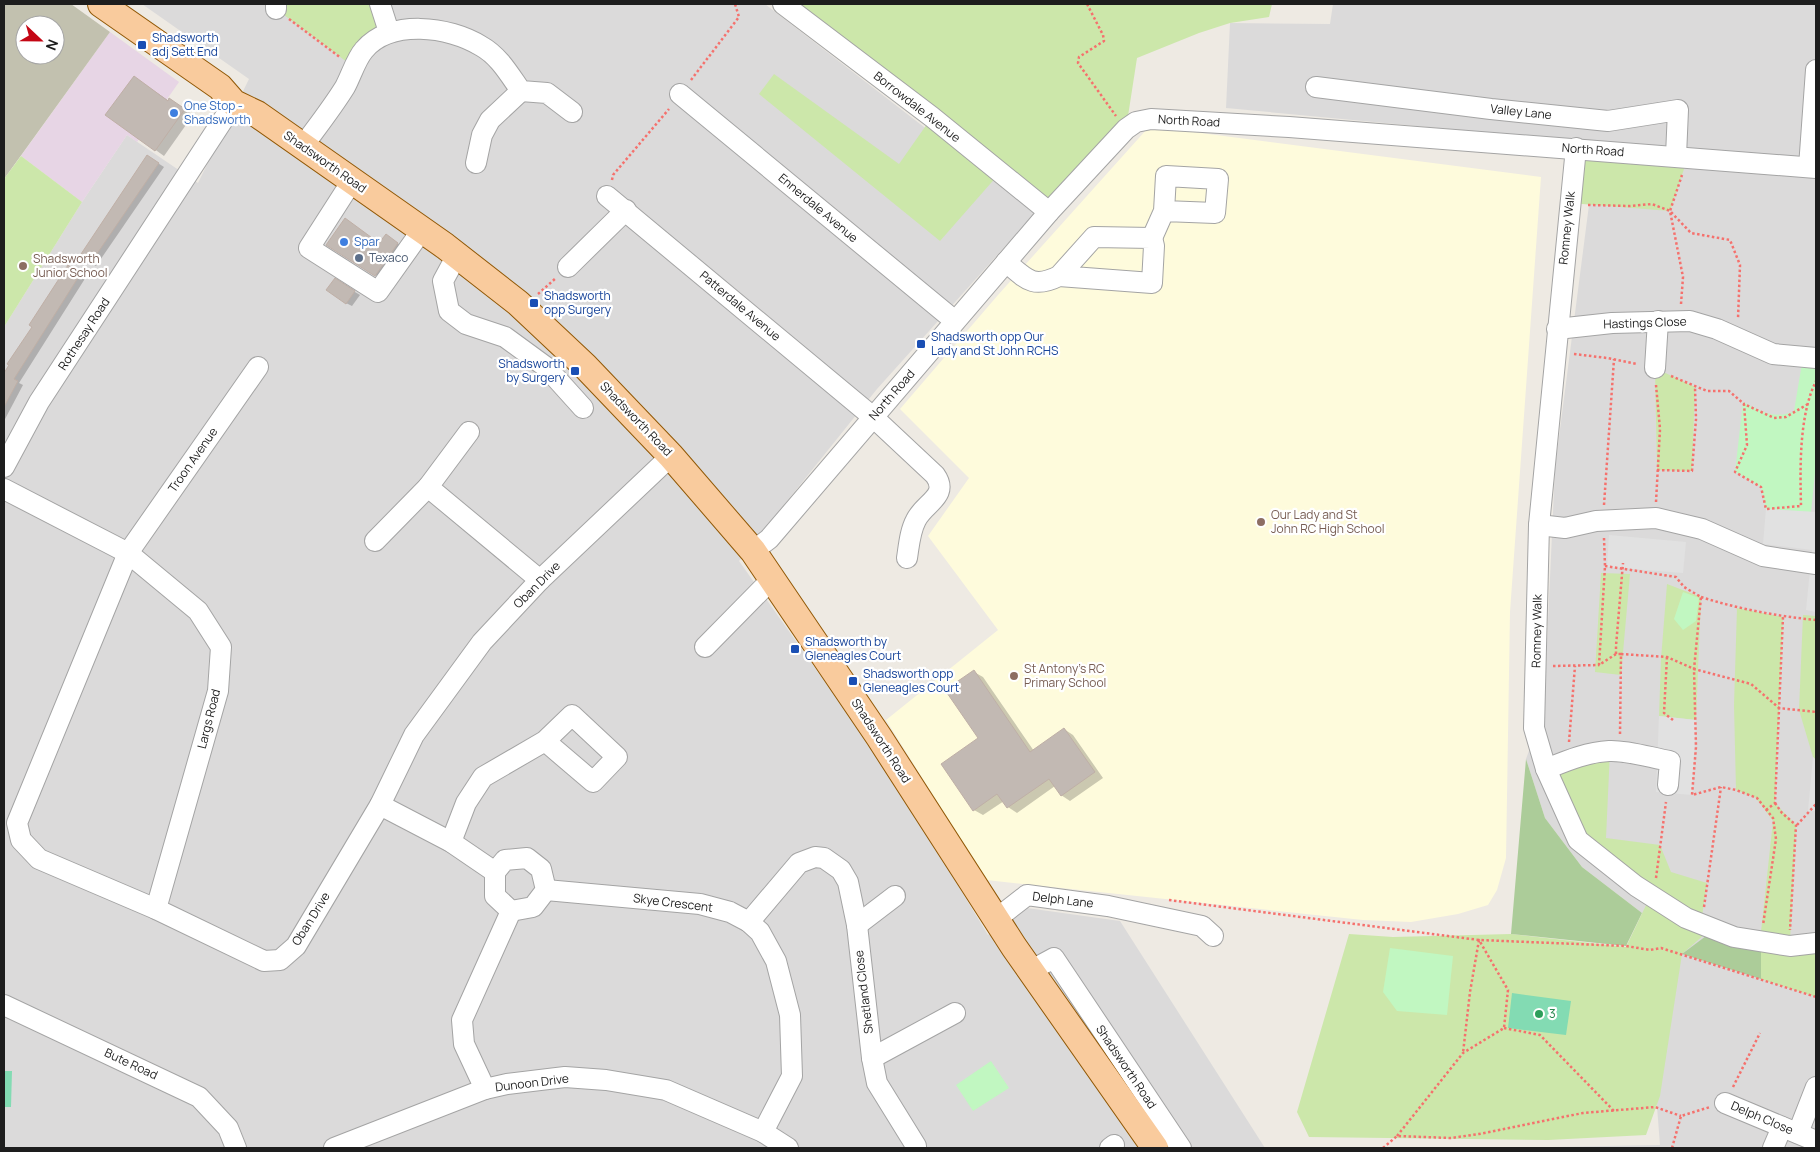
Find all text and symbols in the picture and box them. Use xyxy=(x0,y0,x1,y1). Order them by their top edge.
north arrow xyxy=(15,15,65,65)
place label: Shadsworth adj Sett End xyxy=(152,29,219,60)
text: N xyxy=(42,37,63,53)
marker: Shadsworth adj Sett End xyxy=(136,39,148,51)
street label: Borrowdale Avenue xyxy=(870,67,964,146)
place label: One Stop - Shadsworth xyxy=(184,97,251,128)
street label: Valley Lane xyxy=(1490,100,1553,123)
marker: One Stop - Shadsworth xyxy=(168,107,180,119)
street label: North Road xyxy=(1157,110,1221,131)
street label: Shadsworth Road xyxy=(280,127,370,197)
street label: North Road xyxy=(1561,139,1625,160)
street label: Ennerdale Avenue xyxy=(775,169,862,246)
street label: Romney Walk xyxy=(1554,189,1579,265)
place label: Spar xyxy=(354,233,380,250)
marker: Spar xyxy=(338,236,350,248)
place label: Texaco xyxy=(369,249,408,266)
place label: Shadsworth Junior School xyxy=(33,250,108,281)
marker: Texaco xyxy=(353,252,365,264)
marker: Shadsworth Junior School xyxy=(17,260,29,272)
street label: Patterdale Avenue xyxy=(696,267,784,345)
place label: Shadsworth opp Surgery xyxy=(544,287,612,318)
street label: Rothesay Road xyxy=(54,294,113,373)
marker: Shadsworth opp Surgery xyxy=(528,297,540,309)
street label: Hastings Close xyxy=(1603,313,1687,332)
place label: Shadsworth opp Our Lady and St John RCHS xyxy=(931,328,1058,359)
marker: Shadsworth opp Our Lady and St John RCHS xyxy=(915,338,927,350)
place label: Shadsworth by Surgery xyxy=(498,355,566,386)
marker: Shadsworth by Surgery xyxy=(569,365,581,377)
street label: North Road xyxy=(865,366,919,424)
street label: Shadsworth Road xyxy=(596,378,676,460)
street label: Troon Avenue xyxy=(164,424,221,496)
place label: Our Lady and St John RC High School xyxy=(1271,506,1385,537)
marker: Our Lady and St John RC High School xyxy=(1255,516,1267,528)
street label: Oban Drive xyxy=(509,557,564,612)
street label: Romney Walk xyxy=(1527,593,1546,668)
place label: Shadsworth by Gleneagles Court xyxy=(805,633,902,664)
marker: Shadsworth by Gleneagles Court xyxy=(789,643,801,655)
place label: St Antony's RC Primary School xyxy=(1024,660,1106,691)
place label: Shadsworth opp Gleneagles Court xyxy=(863,665,960,696)
marker: St Antony's RC Primary School xyxy=(1008,670,1020,682)
marker: Shadsworth opp Gleneagles Court xyxy=(847,675,859,687)
street label: Largs Road xyxy=(193,687,224,751)
street label: Shadsworth Road xyxy=(848,695,915,786)
street label: Delph Lane xyxy=(1032,887,1095,912)
street label: Oban Drive xyxy=(287,889,334,949)
street label: Skye Crescent xyxy=(632,889,714,916)
street label: Shetland Close xyxy=(850,949,877,1035)
place label: 3 xyxy=(1549,1005,1556,1022)
marker: 3 xyxy=(1533,1008,1545,1020)
street label: Shadsworth Road xyxy=(1092,1022,1161,1112)
street label: Bute Road xyxy=(102,1044,161,1083)
street label: Dunoon Drive xyxy=(494,1070,570,1095)
street label: Delph Close xyxy=(1728,1097,1796,1138)

